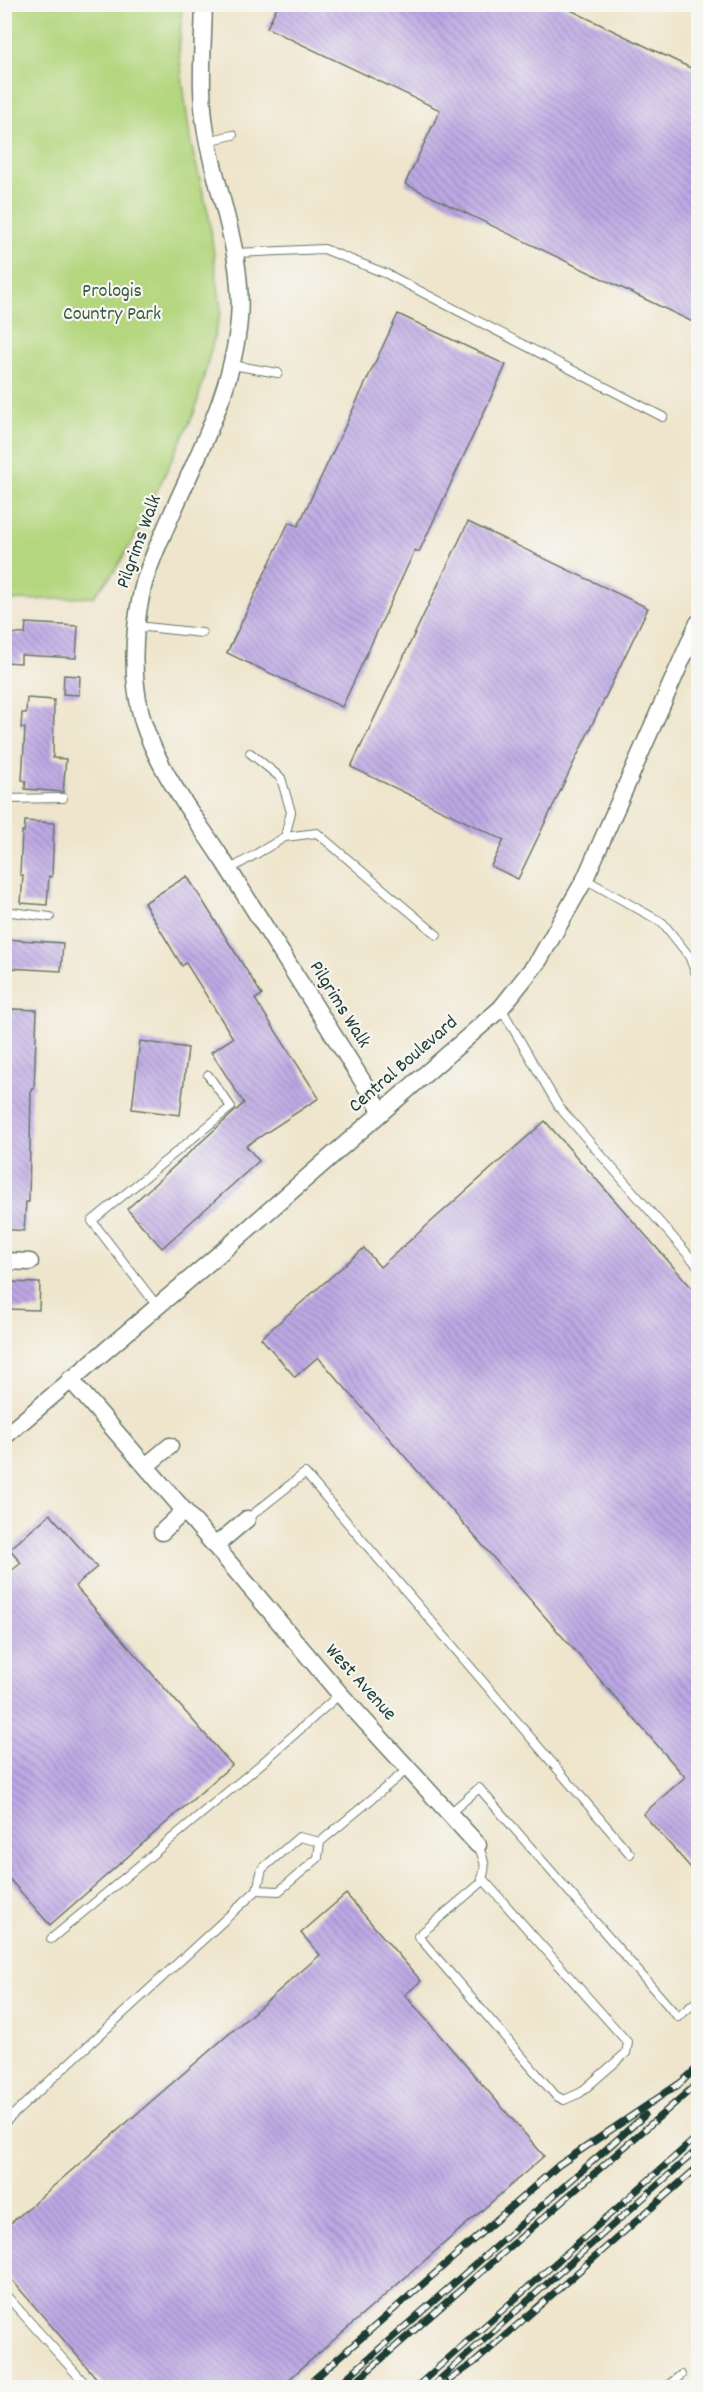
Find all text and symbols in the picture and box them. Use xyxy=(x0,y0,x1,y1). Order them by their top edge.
park label: Prologis Country Park xyxy=(63,278,161,329)
street label: Pilgrims Walk xyxy=(110,491,170,593)
street label: Pilgrims Walk xyxy=(301,956,377,1054)
street label: Central Boulevard xyxy=(343,1010,465,1120)
street label: West Avenue xyxy=(318,1638,402,1728)

